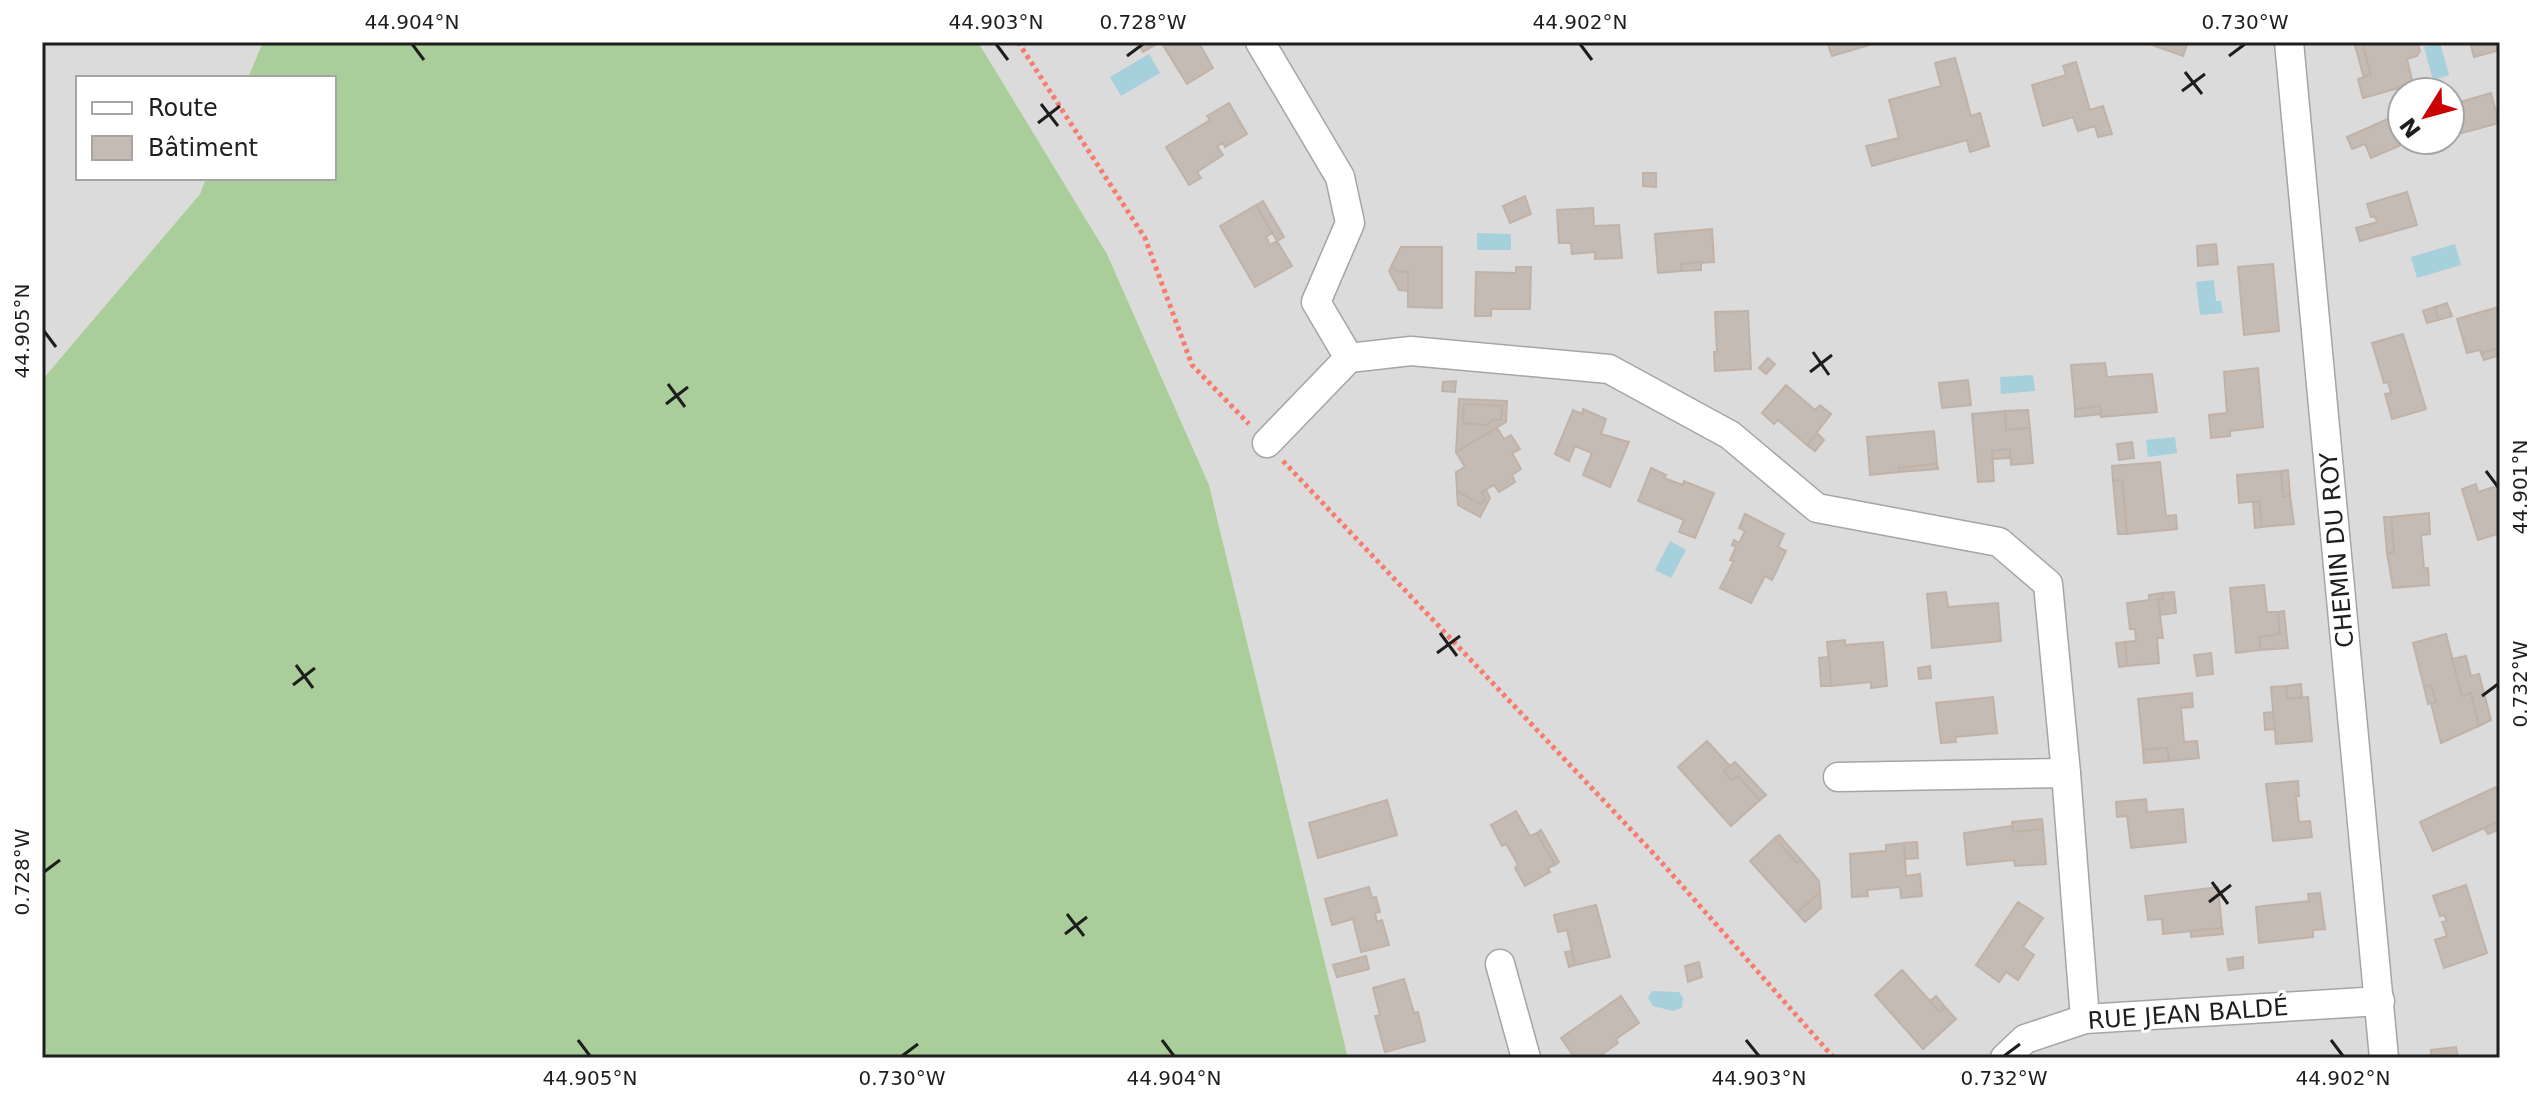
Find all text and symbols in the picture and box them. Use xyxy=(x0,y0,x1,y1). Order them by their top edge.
text: 44.904°N xyxy=(365,10,459,34)
text: 44.903°N xyxy=(949,10,1043,34)
text: 0.728°W xyxy=(1099,10,1187,34)
text: 44.902°N xyxy=(1533,10,1627,34)
text: 0.730°W xyxy=(2201,10,2289,34)
legend xyxy=(76,76,336,180)
north arrow xyxy=(2386,76,2466,156)
text: Route xyxy=(148,94,218,122)
text: N xyxy=(2395,113,2426,143)
text: Bâtiment xyxy=(148,134,258,162)
text: 44.905°N xyxy=(10,284,34,378)
text: 44.901°N xyxy=(2508,440,2532,534)
street label: CHEMIN DU ROY xyxy=(2314,451,2359,649)
text: 0.732°W xyxy=(2508,640,2532,728)
text: 0.728°W xyxy=(10,828,34,916)
street label: RUE JEAN BALDÉ xyxy=(2087,992,2289,1035)
text: 44.905°N xyxy=(543,1066,637,1090)
text: 0.730°W xyxy=(858,1066,946,1090)
text: 44.904°N xyxy=(1127,1066,1221,1090)
text: 44.903°N xyxy=(1712,1066,1806,1090)
text: 0.732°W xyxy=(1960,1066,2048,1090)
text: 44.902°N xyxy=(2296,1066,2390,1090)

